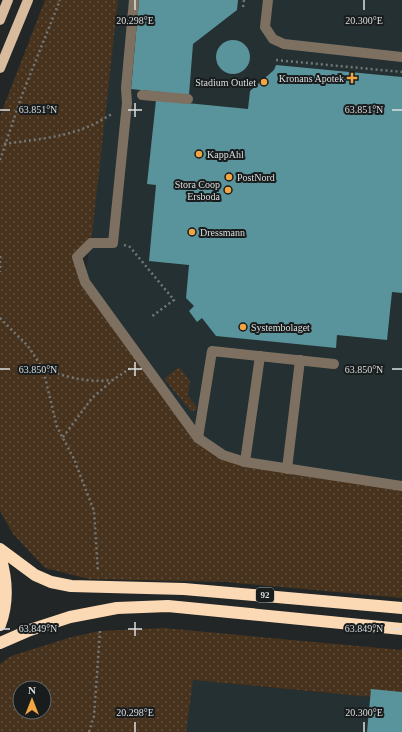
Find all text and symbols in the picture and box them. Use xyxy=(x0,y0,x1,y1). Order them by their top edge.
text: 20.298°E xyxy=(116,15,154,26)
text: 20.300°E xyxy=(345,15,383,26)
place label: Kronans Apotek xyxy=(279,73,344,84)
marker: Kronans Apotek xyxy=(347,73,357,83)
place label: Stadium Outlet xyxy=(195,77,256,88)
marker: Stadium Outlet xyxy=(259,77,269,87)
text: 63.851°N xyxy=(19,104,57,115)
text: 63.851°N xyxy=(345,104,383,115)
marker: KappAhl xyxy=(194,149,204,159)
place label: KappAhl xyxy=(207,149,244,160)
marker: PostNord xyxy=(224,172,234,182)
place label: PostNord xyxy=(237,172,275,183)
place label: Stora Coop Ersboda xyxy=(175,179,221,202)
marker: Stora Coop Ersboda xyxy=(223,185,233,195)
marker: Dressmann xyxy=(187,227,197,237)
place label: Dressmann xyxy=(200,227,245,238)
marker: Systembolaget xyxy=(238,322,248,332)
place label: Systembolaget xyxy=(251,322,310,333)
text: 63.850°N xyxy=(19,364,57,375)
text: 63.850°N xyxy=(345,364,383,375)
road number: 92 xyxy=(256,588,274,602)
text: 63.849°N xyxy=(19,623,57,634)
text: 63.849°N xyxy=(345,623,383,634)
north arrow xyxy=(12,680,52,720)
text: N xyxy=(28,684,36,696)
text: 20.298°E xyxy=(116,707,154,718)
text: 20.300°E xyxy=(345,707,383,718)

